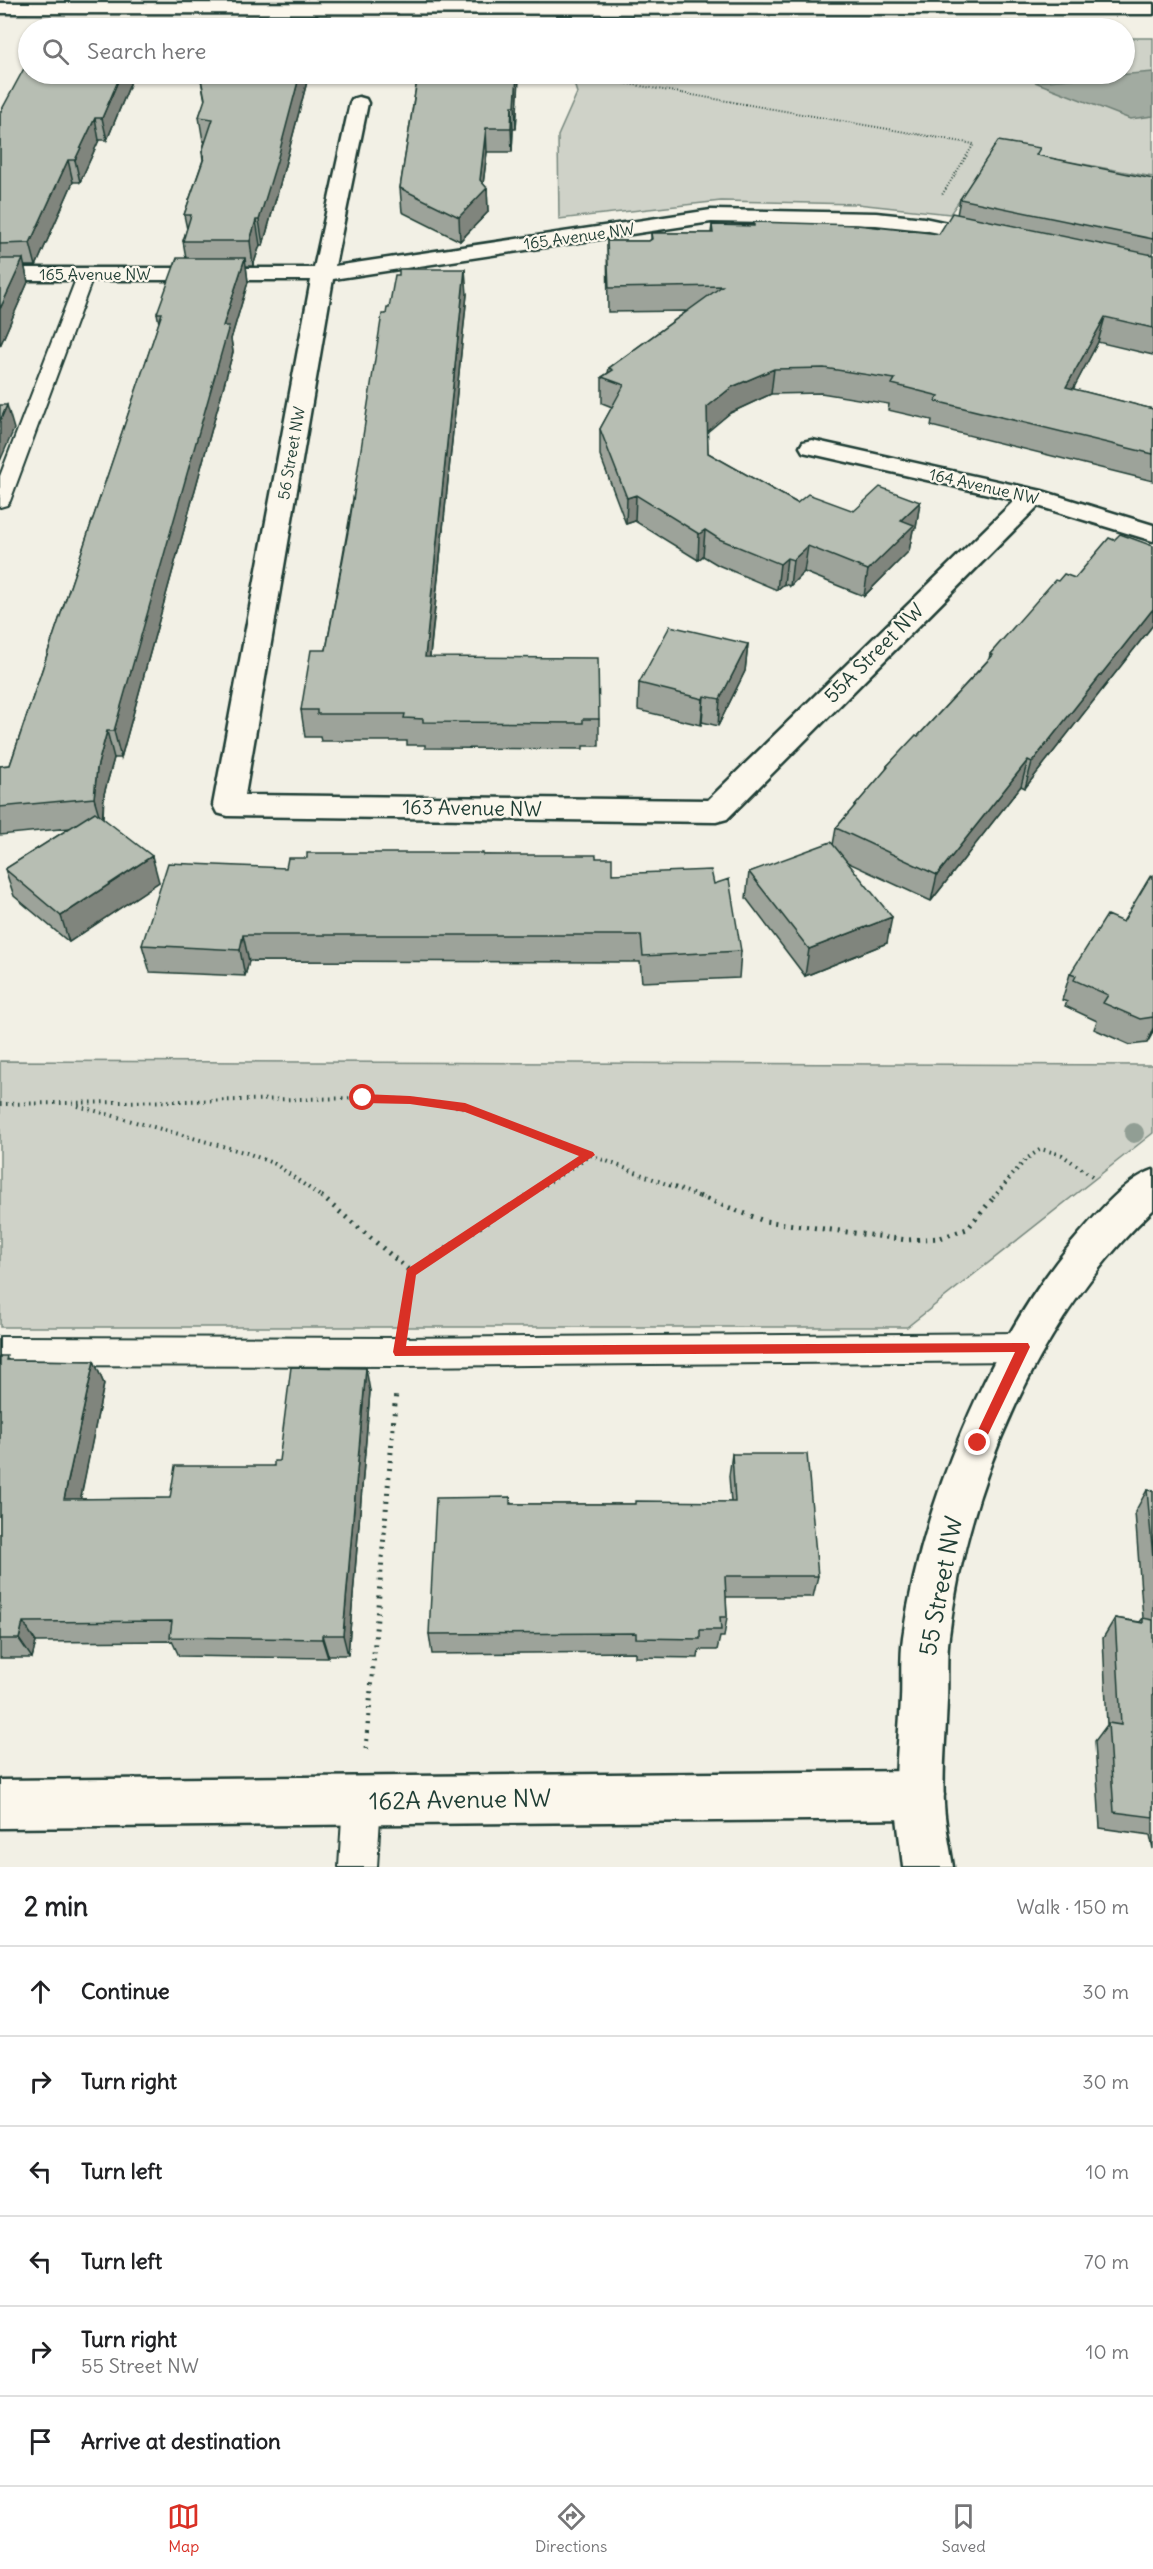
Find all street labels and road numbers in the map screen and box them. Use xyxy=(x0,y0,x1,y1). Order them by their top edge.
street label: 165 Avenue NW xyxy=(522,218,636,254)
street label: 165 Avenue NW xyxy=(39,264,151,284)
street label: 56 Street NW xyxy=(273,404,309,501)
street label: 164 Avenue NW xyxy=(927,464,1041,508)
street label: 55A Street NW xyxy=(819,598,929,708)
street label: 163 Avenue NW xyxy=(402,794,542,821)
street label: 55 Street NW xyxy=(912,1513,968,1658)
street label: 162A Avenue NW xyxy=(369,1782,552,1816)

